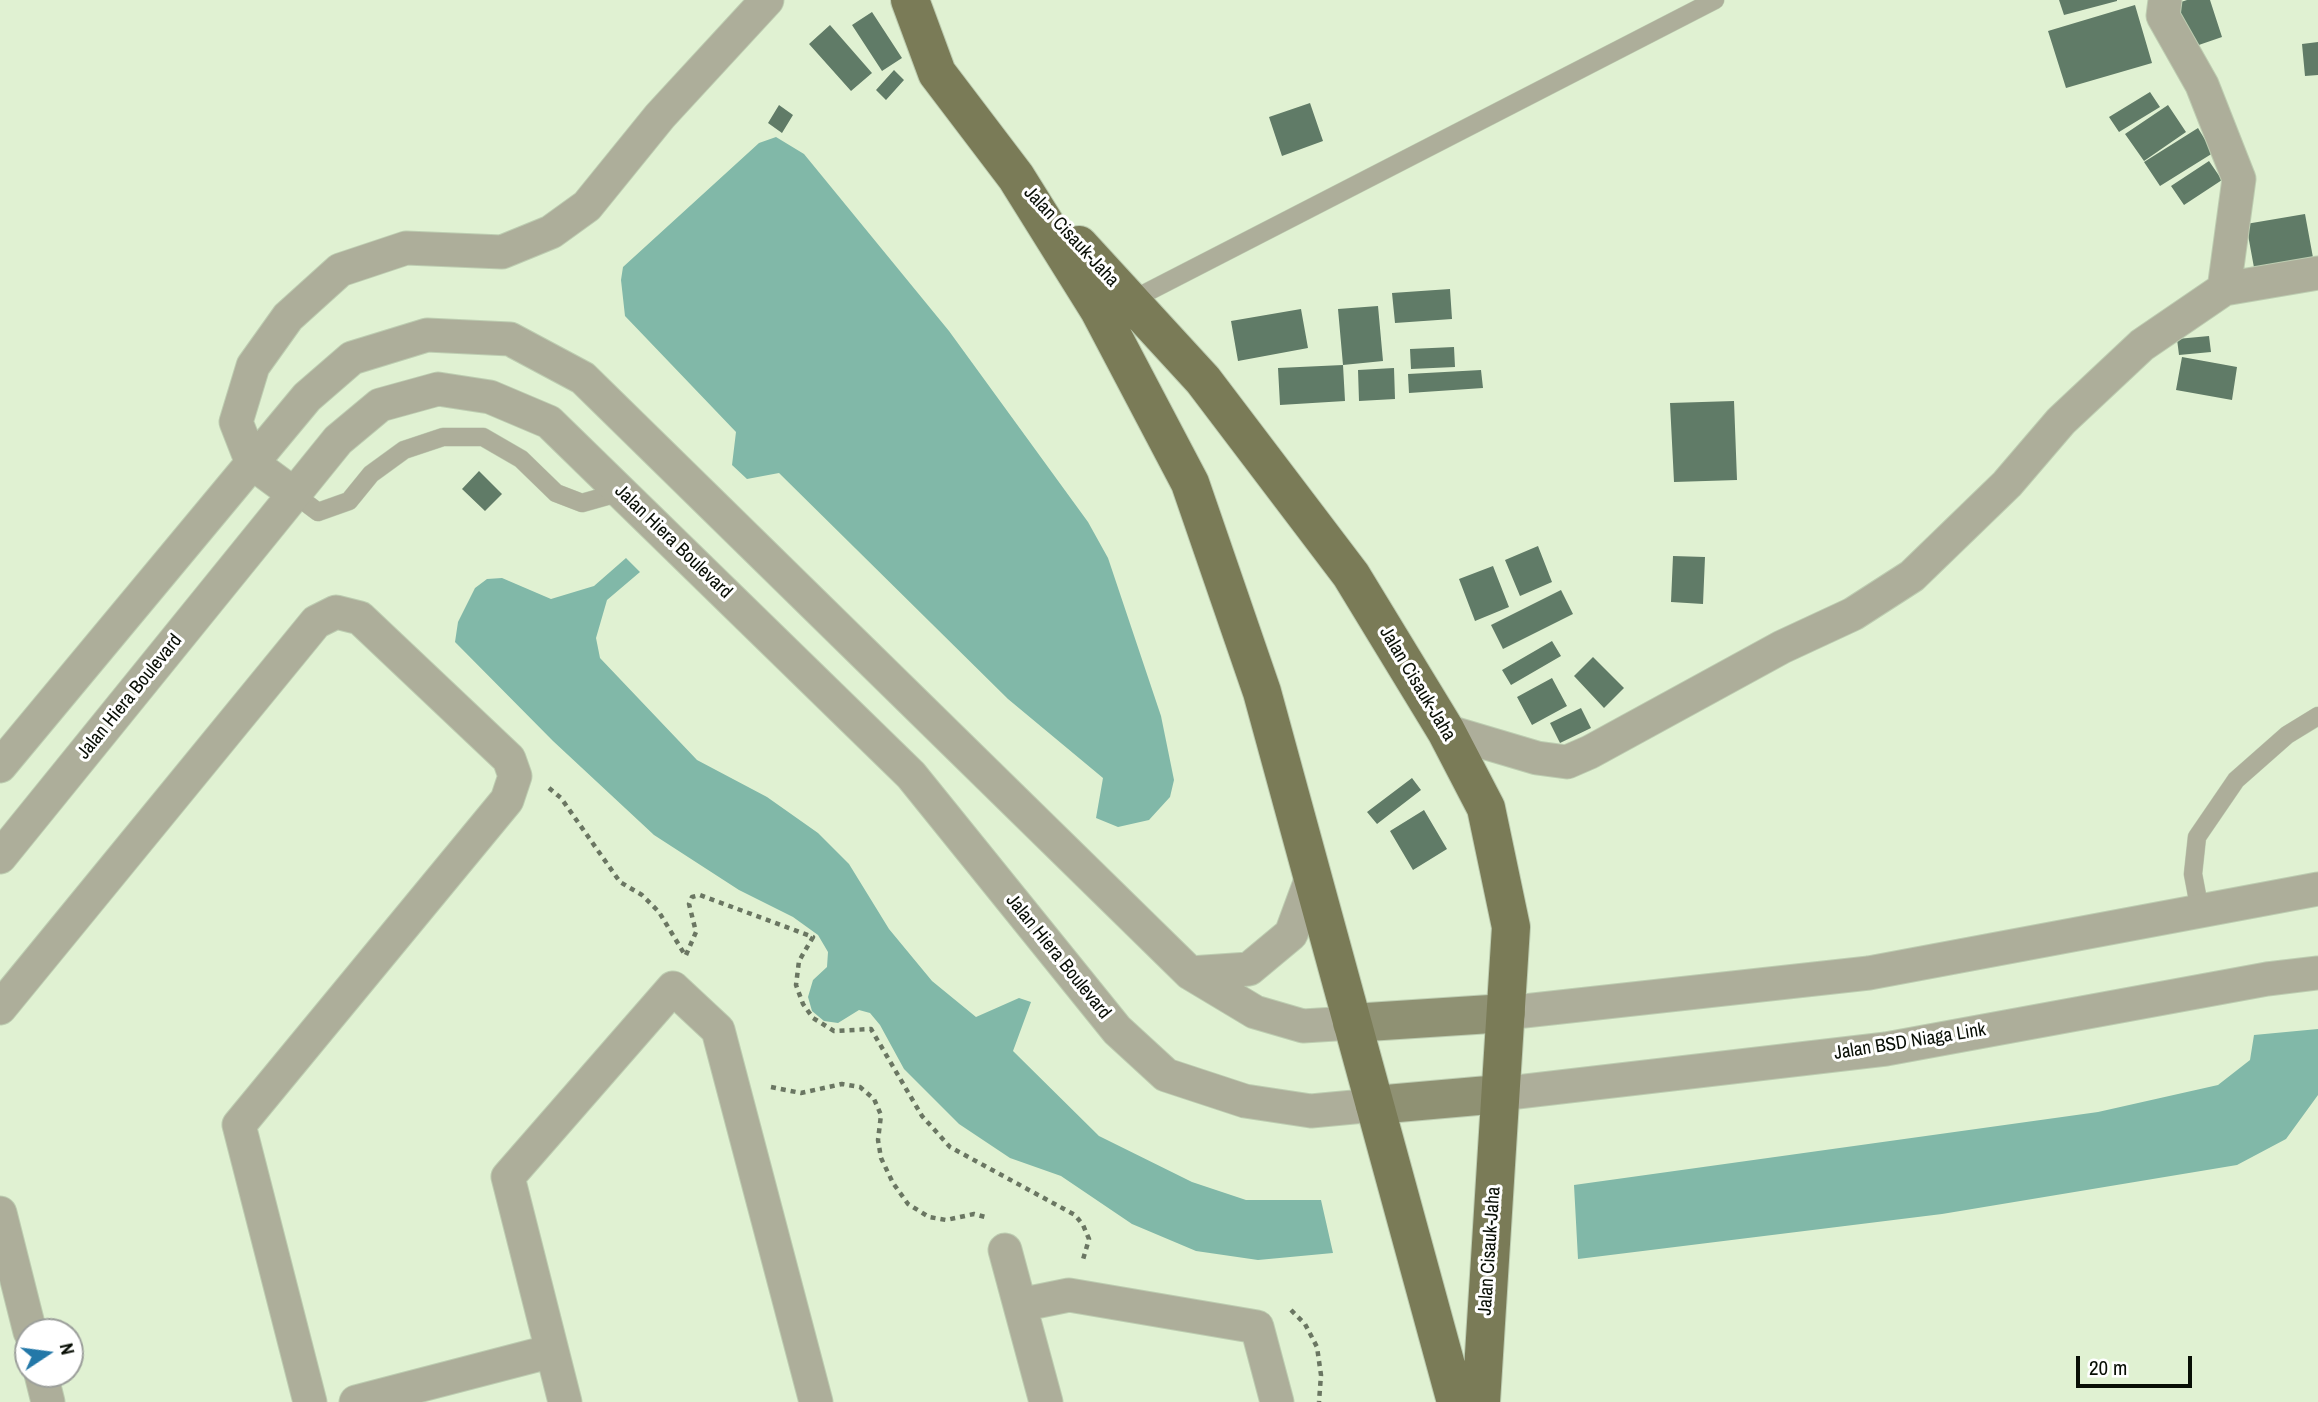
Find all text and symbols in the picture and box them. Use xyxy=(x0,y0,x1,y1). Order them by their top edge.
street label: Jalan Cisauk-Jaha xyxy=(1019,182,1123,292)
street label: Jalan Hiera Boulevard xyxy=(610,480,736,604)
street label: Jalan Cisauk-Jaha xyxy=(1374,623,1460,745)
street label: Jalan Hiera Boulevard xyxy=(73,630,187,764)
street label: Jalan Hiera Boulevard xyxy=(1001,890,1115,1024)
street label: Jalan BSD Niaga Link xyxy=(1833,1019,1987,1065)
street label: Jalan Cisauk-Jaha xyxy=(1474,1186,1506,1316)
north arrow xyxy=(14,1318,84,1388)
text: N xyxy=(54,1340,81,1357)
scale bar xyxy=(2080,1342,2196,1386)
text: 20 m xyxy=(2089,1353,2127,1382)

